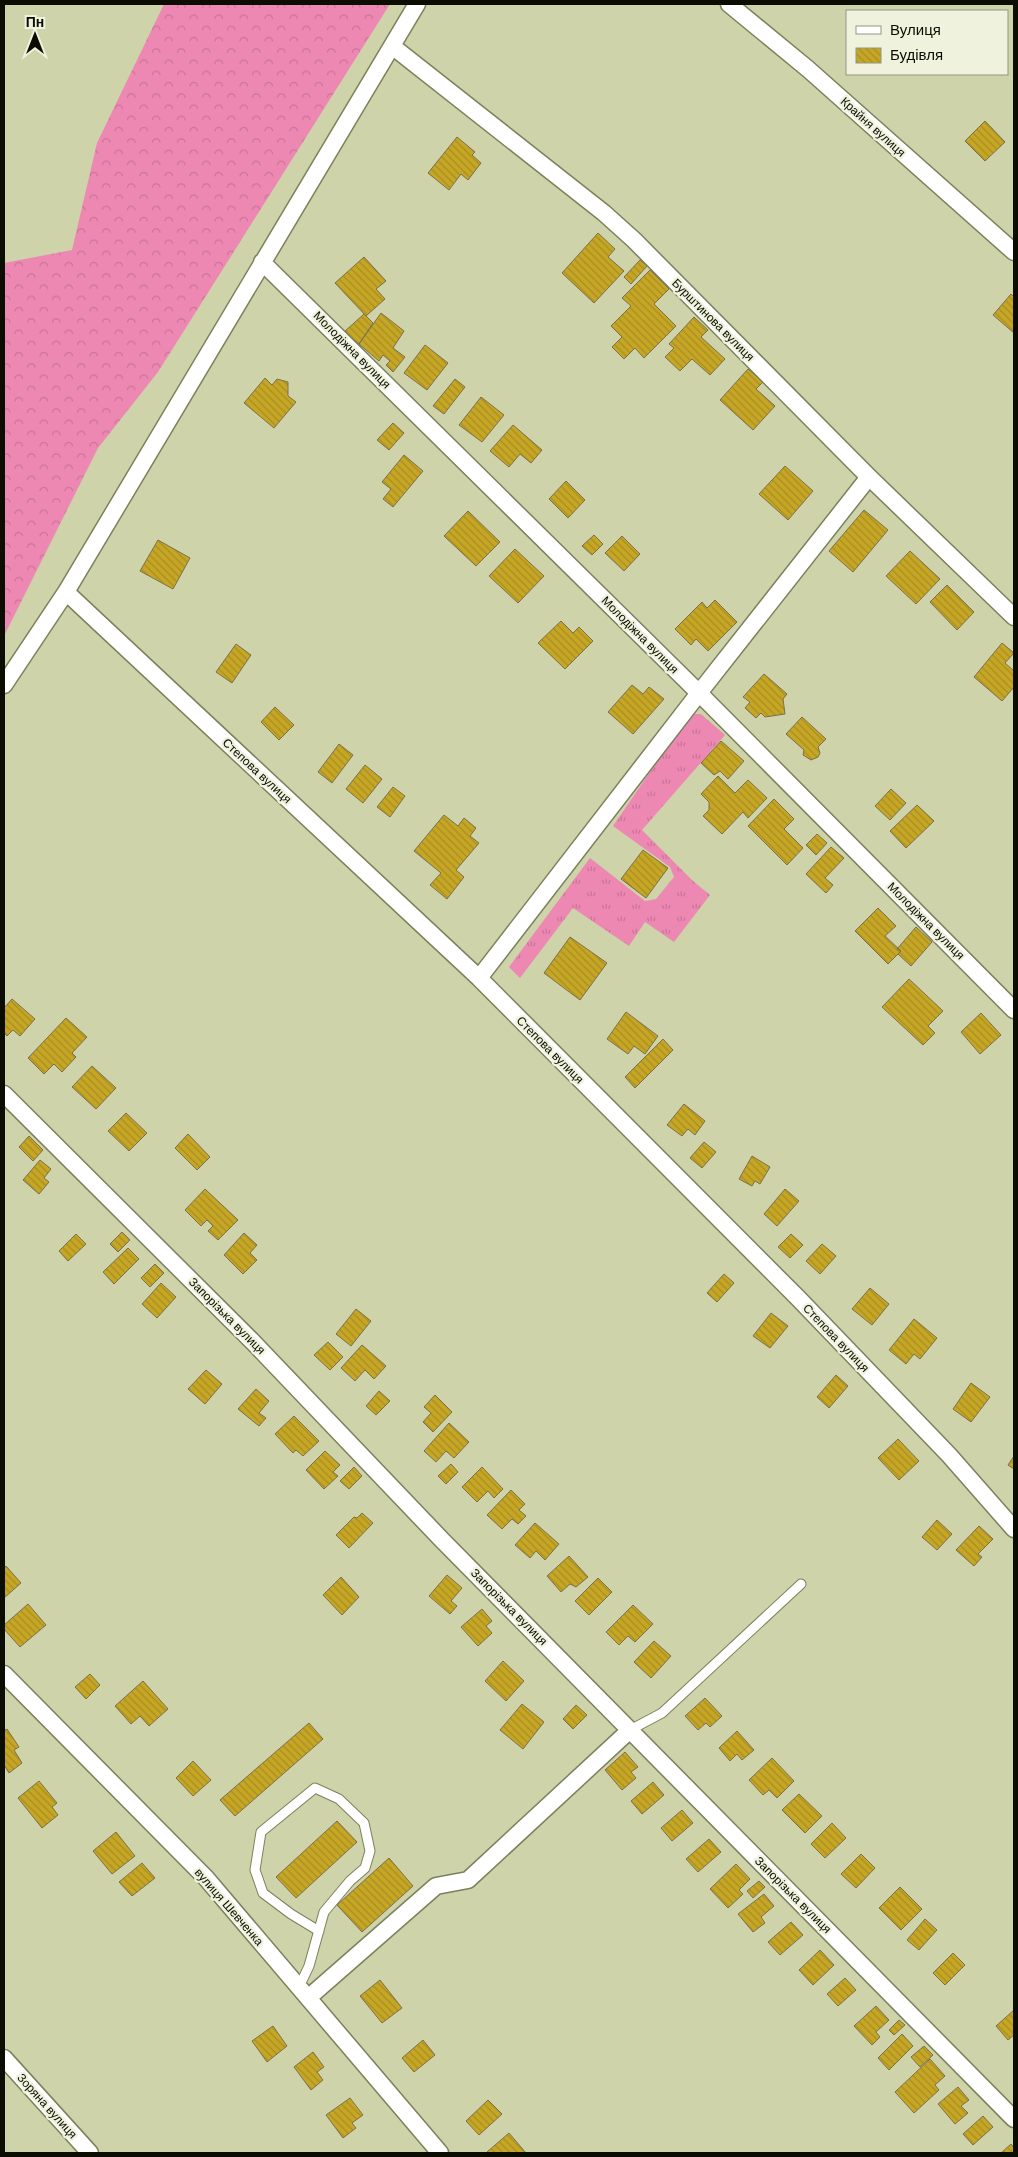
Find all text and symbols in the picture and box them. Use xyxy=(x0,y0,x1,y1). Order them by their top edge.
north arrow xyxy=(10,10,60,60)
legend xyxy=(846,10,1008,75)
text: Пн xyxy=(26,14,44,30)
text: Вулиця xyxy=(890,21,941,38)
text: Будівля xyxy=(890,46,943,63)
street label: Крайня вулиця xyxy=(838,94,908,160)
street label: Бурштинова вулиця xyxy=(669,276,757,364)
street label: Молодіжна вулиця xyxy=(311,309,393,391)
street label: Молодіжна вулиця xyxy=(599,594,681,676)
street label: Степова вулиця xyxy=(220,736,294,806)
street label: Молодіжна вулиця xyxy=(885,880,967,962)
street label: Степова вулиця xyxy=(514,1014,586,1086)
street label: Запорізька вулиця xyxy=(186,1275,268,1357)
street label: Степова вулиця xyxy=(800,1301,872,1375)
street label: Запорізька вулиця xyxy=(468,1566,550,1648)
street label: Запорізька вулиця xyxy=(752,1854,834,1936)
street label: вулиця Шевченка xyxy=(192,1866,266,1949)
street label: Зоряна вулиця xyxy=(14,2071,80,2141)

